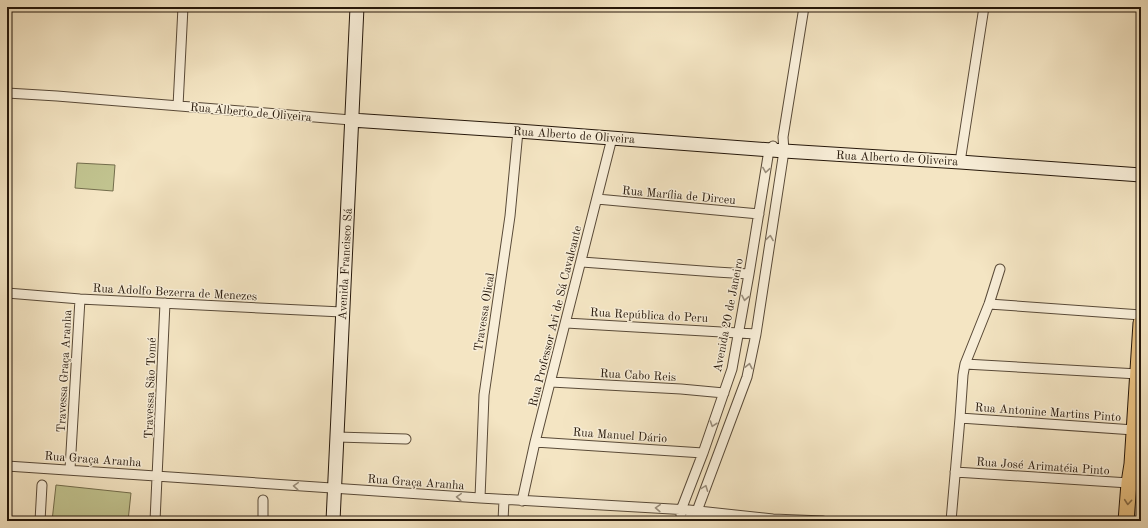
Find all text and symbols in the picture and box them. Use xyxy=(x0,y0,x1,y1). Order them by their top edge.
street label: Rua Alberto de Oliveira xyxy=(190,102,312,124)
street label: Rua Alberto de Oliveira xyxy=(513,126,635,146)
street label: Rua Alberto de Oliveira xyxy=(836,150,958,168)
one-way arrow xyxy=(762,167,771,173)
street label: Rua Marília de Dirceu xyxy=(622,185,737,207)
street label: Avenida Francisco Sá xyxy=(337,208,355,320)
street label: Rua Professor Ari de Sá Cavalcante xyxy=(528,224,584,408)
one-way arrow xyxy=(765,235,774,241)
street label: Avenida 20 de Janeiro xyxy=(712,257,746,373)
street label: Travessa Olical xyxy=(473,272,497,352)
street label: Rua Adolfo Bezerra de Menezes xyxy=(92,283,257,303)
one-way arrow xyxy=(741,295,750,301)
street label: Rua República do Peru xyxy=(590,307,709,325)
street label: Travessa Graça Aranha xyxy=(56,309,74,433)
street label: Travessa São Tomé xyxy=(143,337,159,439)
one-way arrow xyxy=(745,363,753,369)
street label: Rua Cabo Reis xyxy=(600,368,676,384)
street label: Rua Antonine Martins Pinto xyxy=(974,402,1122,424)
one-way arrow xyxy=(709,420,717,427)
street label: Rua Manuel Dário xyxy=(572,427,668,445)
street label: Rua Graça Aranha xyxy=(44,451,142,469)
street label: Rua José Arimatéia Pinto xyxy=(976,456,1110,478)
street label: Rua Graça Aranha xyxy=(367,474,465,492)
one-way arrow xyxy=(293,481,299,490)
one-way arrow xyxy=(701,485,709,492)
one-way arrow xyxy=(456,492,462,501)
one-way arrow xyxy=(1123,499,1132,505)
one-way arrow xyxy=(655,504,661,513)

